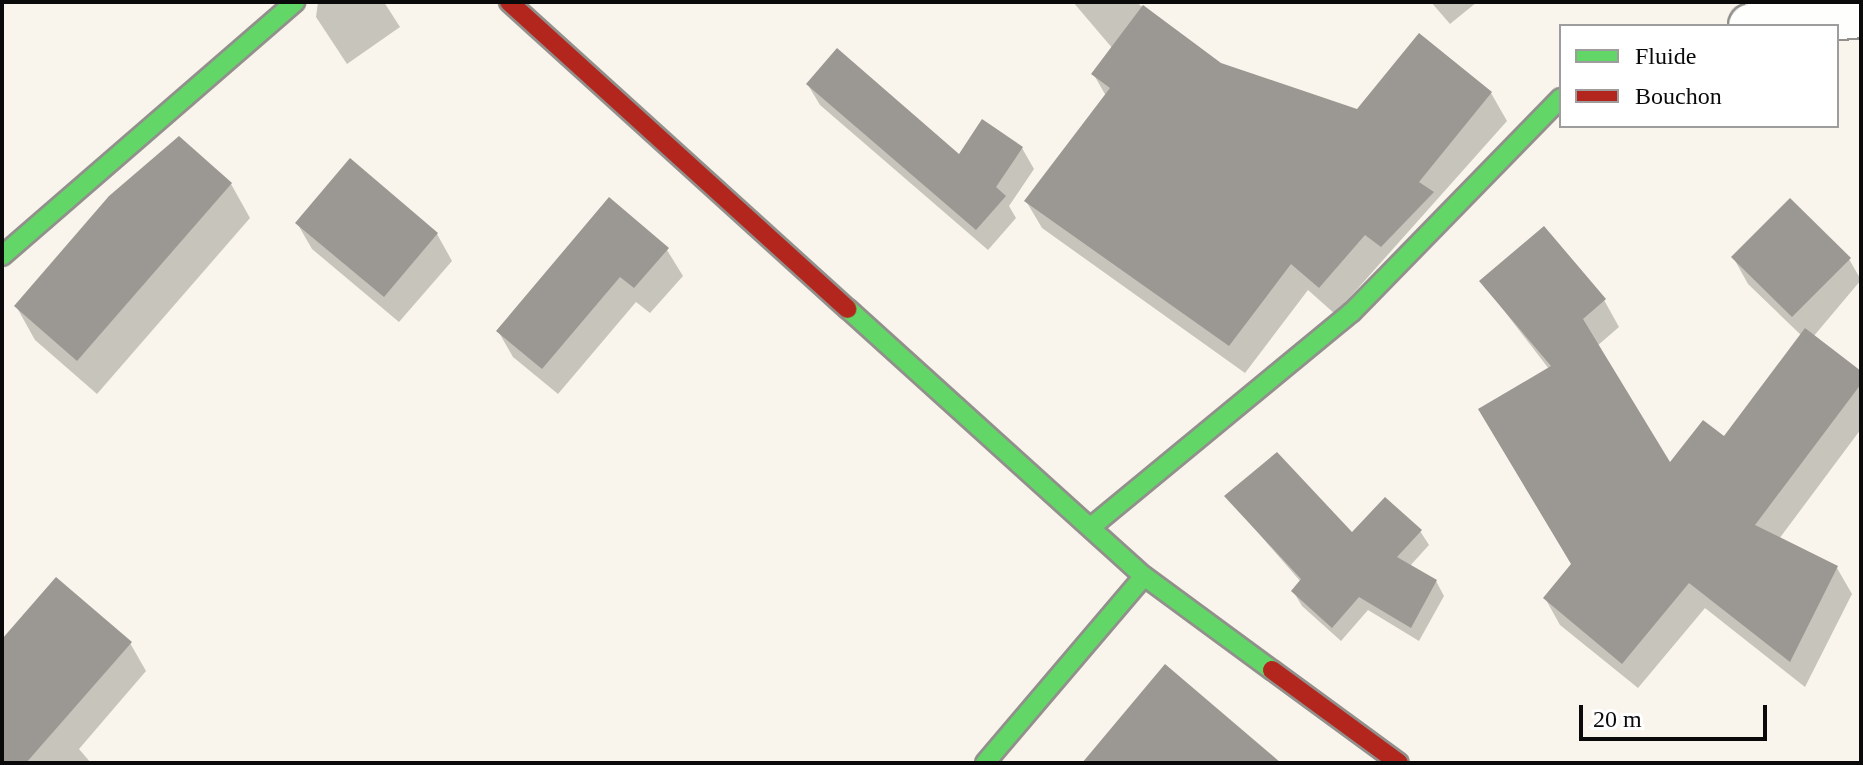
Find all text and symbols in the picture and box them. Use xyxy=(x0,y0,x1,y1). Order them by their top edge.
legend xyxy=(1559,24,1839,128)
text: Fluide xyxy=(1635,43,1696,69)
text: Bouchon xyxy=(1635,83,1722,109)
scale bar xyxy=(1583,689,1771,739)
text: 20 m xyxy=(1593,706,1642,732)

